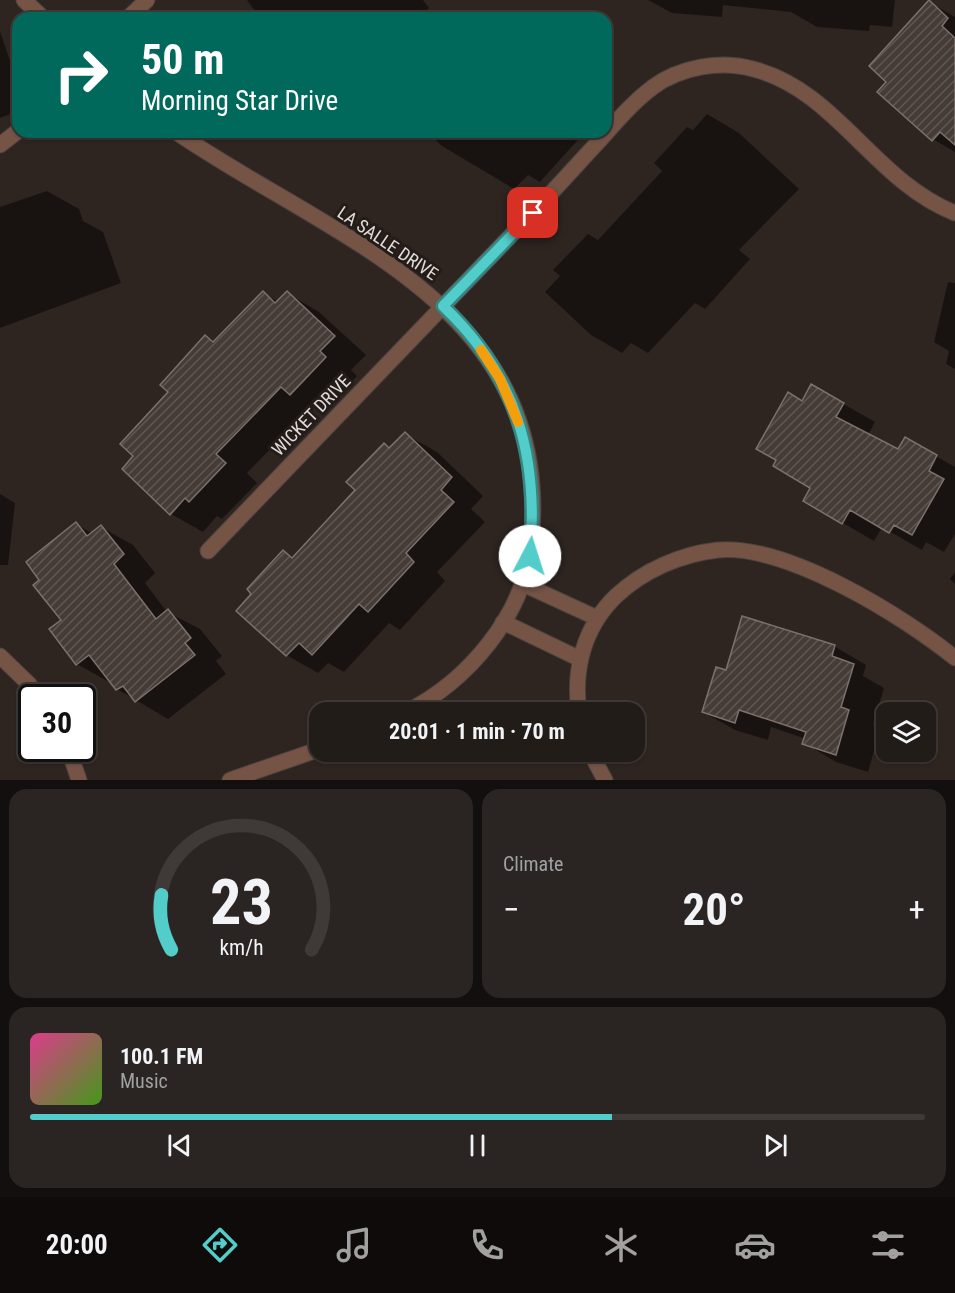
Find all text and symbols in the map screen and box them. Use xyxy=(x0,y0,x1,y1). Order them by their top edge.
text: 50 m xyxy=(141,35,224,84)
icon: right xyxy=(42,36,120,114)
text: Morning Star Drive xyxy=(141,85,338,117)
pin xyxy=(507,187,558,238)
icon: arrive xyxy=(516,196,549,229)
street label: LA SALLE DRIVE xyxy=(334,202,442,284)
street label: WICKET DRIVE xyxy=(267,370,355,460)
position arrow xyxy=(498,524,562,588)
speed limit sign: 30 xyxy=(18,684,96,762)
map controls xyxy=(876,702,936,762)
button: layers xyxy=(876,702,936,762)
text: 20:01 · 1 min · 70 m xyxy=(389,719,565,744)
text: Climate xyxy=(503,852,563,876)
text: 23 xyxy=(209,866,273,939)
text: 20° xyxy=(683,883,746,936)
text: − xyxy=(503,890,520,929)
text: + xyxy=(909,890,925,929)
text: km/h xyxy=(219,936,263,961)
text: 100.1 FM xyxy=(120,1044,203,1069)
text: Music xyxy=(120,1069,168,1093)
icon: previous xyxy=(163,1129,196,1162)
icon: pause xyxy=(461,1129,494,1162)
icon: next xyxy=(759,1129,792,1162)
icon: directions xyxy=(199,1224,241,1266)
icon: music xyxy=(333,1224,375,1266)
icon: phone xyxy=(466,1224,508,1266)
icon: climate xyxy=(600,1224,642,1266)
icon: car xyxy=(734,1224,776,1266)
icon: filters xyxy=(867,1224,909,1266)
text: 20:00 xyxy=(46,1229,108,1261)

